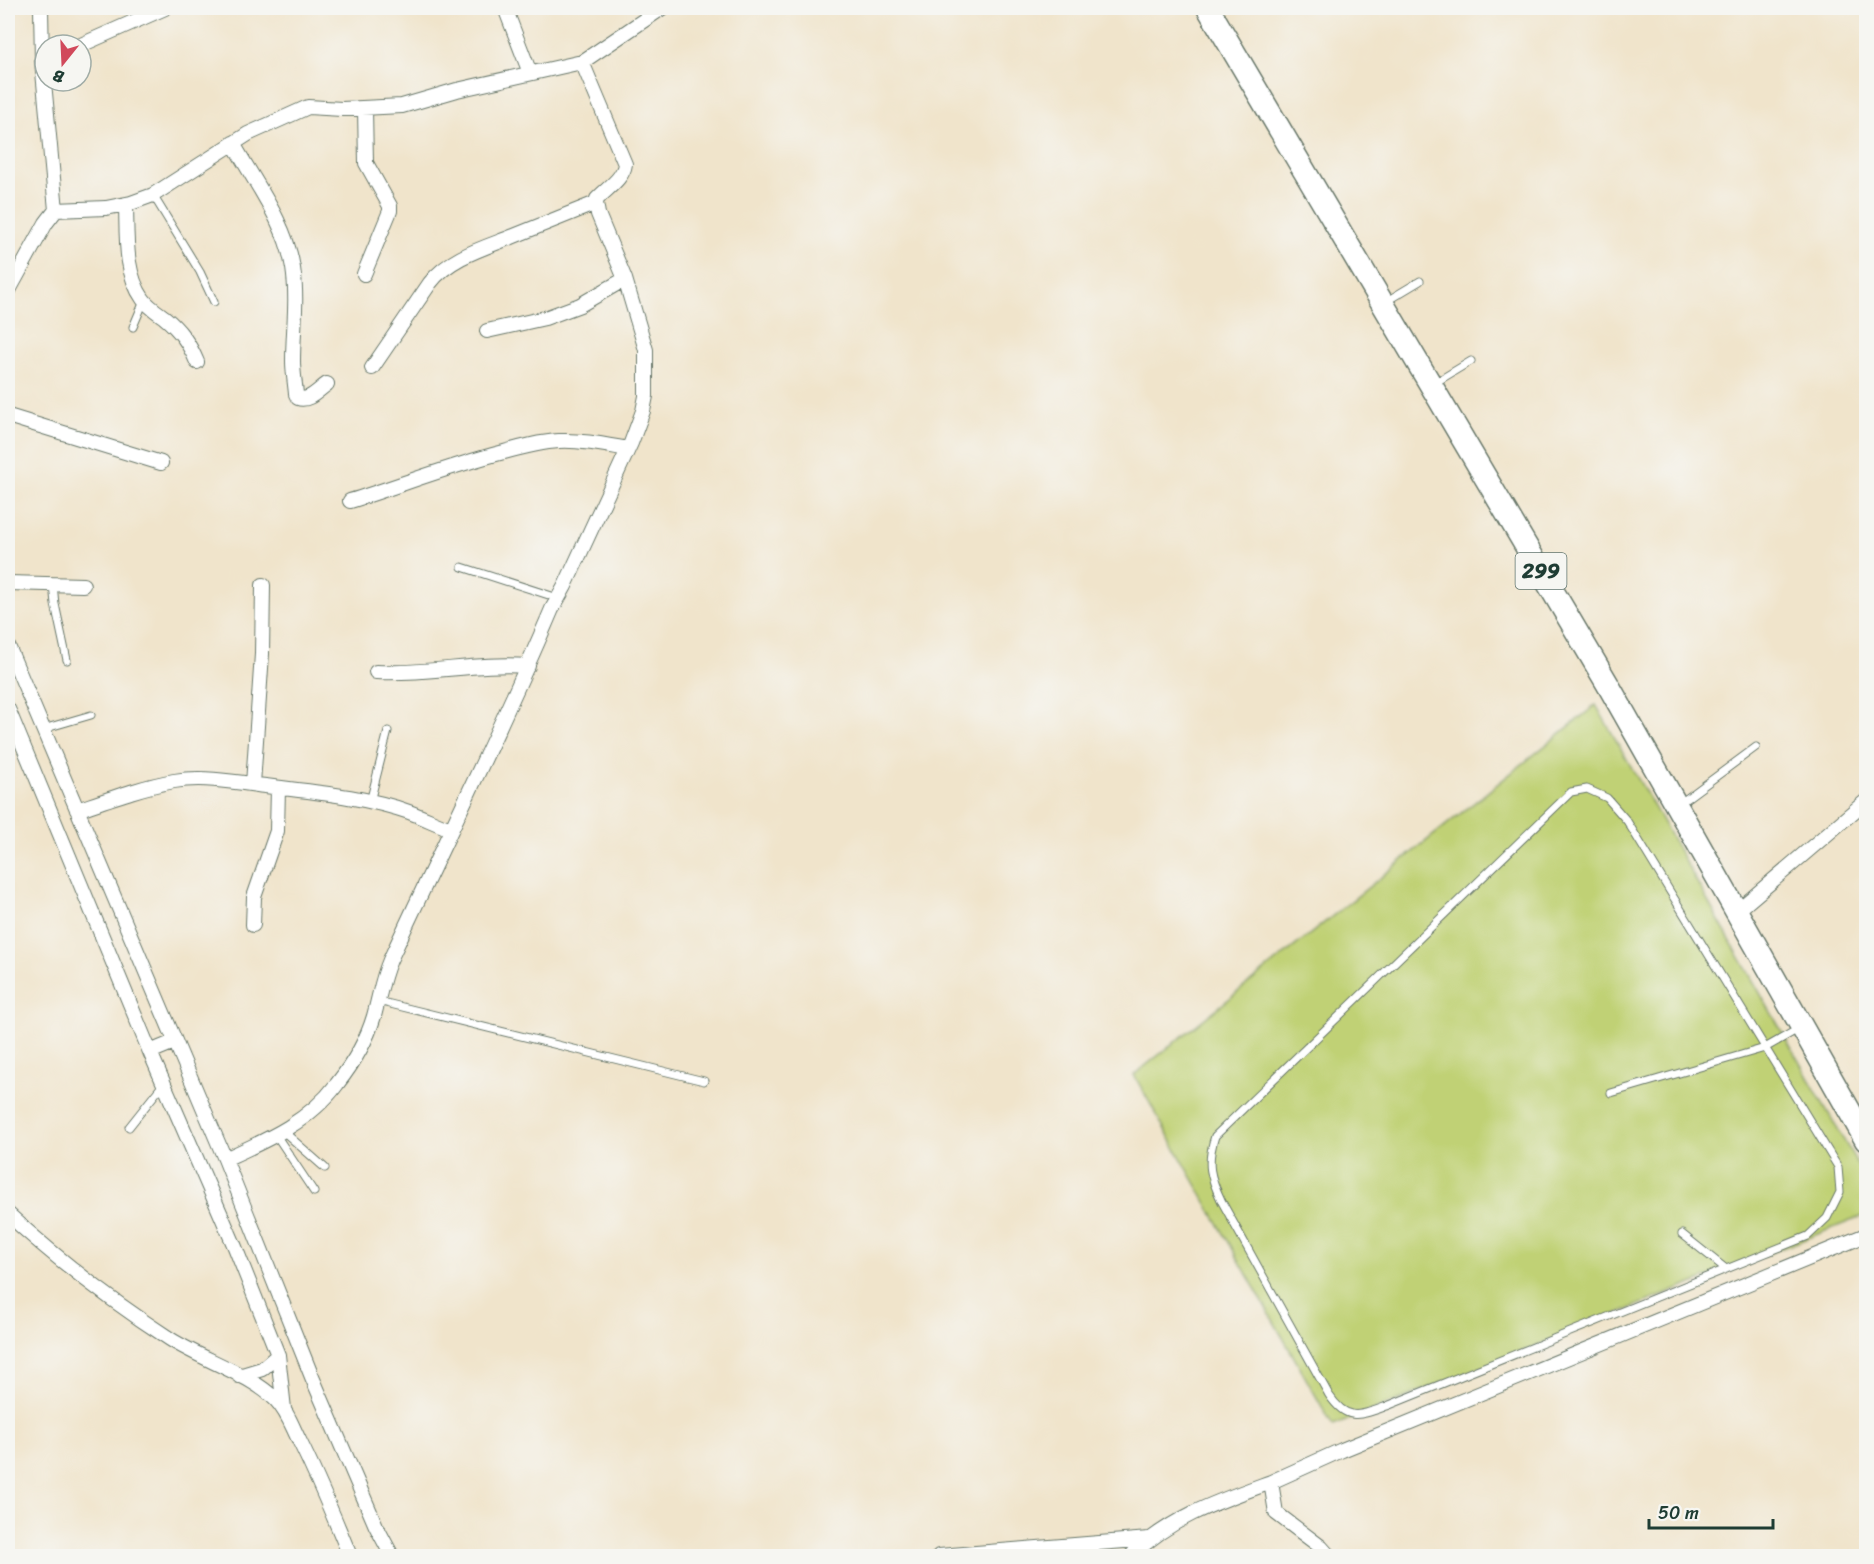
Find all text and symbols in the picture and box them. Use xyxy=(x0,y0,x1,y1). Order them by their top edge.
north arrow xyxy=(33,33,93,93)
text: B xyxy=(48,61,68,92)
road number: 299 xyxy=(1516,553,1566,589)
scale bar xyxy=(1649,1492,1774,1530)
text: 50 m xyxy=(1658,1497,1699,1529)

